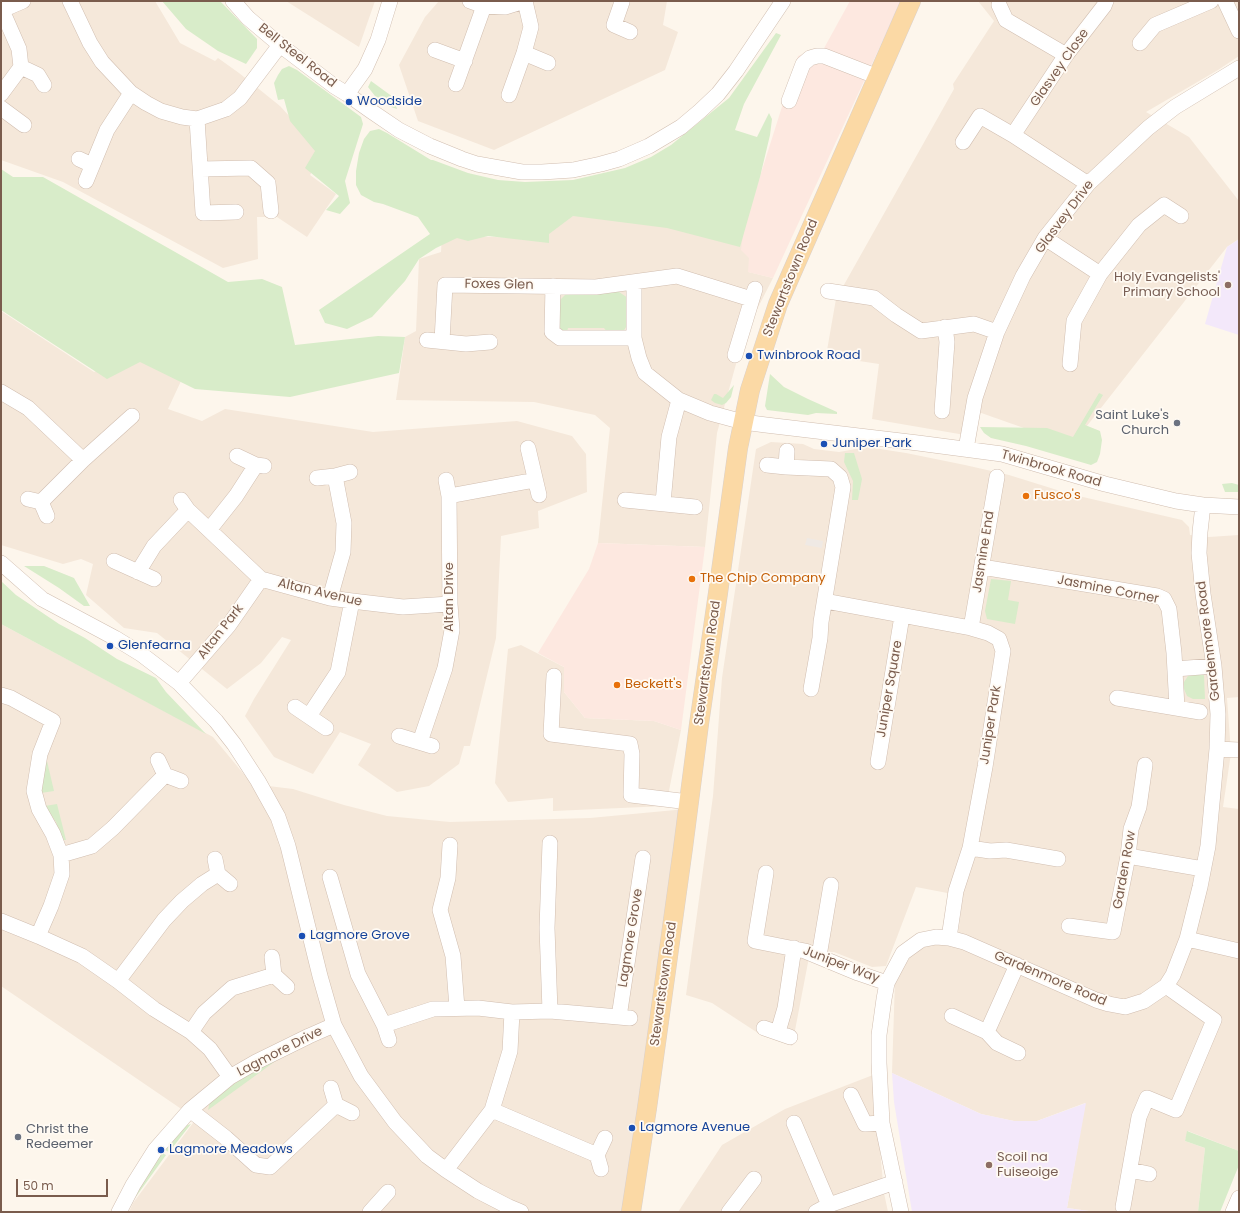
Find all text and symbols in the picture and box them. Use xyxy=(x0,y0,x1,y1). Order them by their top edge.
street label: Bell Steel Road xyxy=(255,21,339,91)
street label: Glasvey Close xyxy=(1027,26,1093,110)
place label: Woodside xyxy=(357,94,422,110)
marker: Woodside xyxy=(344,97,354,107)
street label: Glasvey Drive xyxy=(1032,177,1098,257)
street label: Stewartstown Road xyxy=(760,217,822,339)
place label: Holy Evangelists' Primary School xyxy=(1114,270,1220,301)
street label: Foxes Glen xyxy=(464,277,534,293)
marker: Holy Evangelists' Primary School xyxy=(1223,280,1233,290)
place label: Twinbrook Road xyxy=(757,348,860,364)
marker: Twinbrook Road xyxy=(744,351,754,361)
place label: Saint Luke's Church xyxy=(1095,408,1169,439)
marker: Saint Luke's Church xyxy=(1172,418,1182,428)
place label: Juniper Park xyxy=(832,436,912,452)
marker: Juniper Park xyxy=(819,439,829,449)
street label: Twinbrook Road xyxy=(999,447,1103,491)
place label: Fusco's xyxy=(1034,488,1081,504)
marker: Fusco's xyxy=(1021,491,1031,501)
street label: Jasmine End xyxy=(970,510,998,594)
street label: Altan Drive xyxy=(442,562,458,632)
place label: The Chip Company xyxy=(700,571,826,587)
street label: Jasmine Corner xyxy=(1056,572,1160,608)
marker: The Chip Company xyxy=(687,574,697,584)
street label: Altan Avenue xyxy=(276,576,364,610)
street label: Gardenmore Road xyxy=(1194,580,1224,702)
street label: Stewartstown Road xyxy=(692,600,724,726)
street label: Altan Park xyxy=(195,602,247,662)
place label: Glenfearna xyxy=(118,638,191,654)
street label: Juniper Square xyxy=(874,639,906,739)
marker: Glenfearna xyxy=(105,641,115,651)
place label: Beckett's xyxy=(625,677,682,693)
marker: Beckett's xyxy=(612,680,622,690)
street label: Juniper Park xyxy=(977,684,1005,766)
street label: Garden Row xyxy=(1110,830,1140,910)
street label: Lagmore Grove xyxy=(615,887,647,989)
street label: Stewartstown Road xyxy=(648,921,680,1047)
place label: Lagmore Grove xyxy=(310,928,410,944)
marker: Lagmore Grove xyxy=(297,931,307,941)
street label: Juniper Way xyxy=(801,943,881,987)
street label: Gardenmore Road xyxy=(991,948,1109,1010)
street label: Lagmore Drive xyxy=(235,1024,325,1080)
place label: Lagmore Avenue xyxy=(640,1120,750,1136)
place label: Christ the Redeemer xyxy=(26,1122,93,1153)
marker: Lagmore Avenue xyxy=(627,1123,637,1133)
marker: Christ the Redeemer xyxy=(13,1132,23,1142)
place label: Lagmore Meadows xyxy=(169,1142,293,1158)
marker: Lagmore Meadows xyxy=(156,1145,166,1155)
place label: Scoil na Fuiseoige xyxy=(997,1150,1058,1181)
marker: Scoil na Fuiseoige xyxy=(984,1160,994,1170)
scale bar xyxy=(18,1171,110,1197)
text: 50 m xyxy=(23,1177,54,1194)

